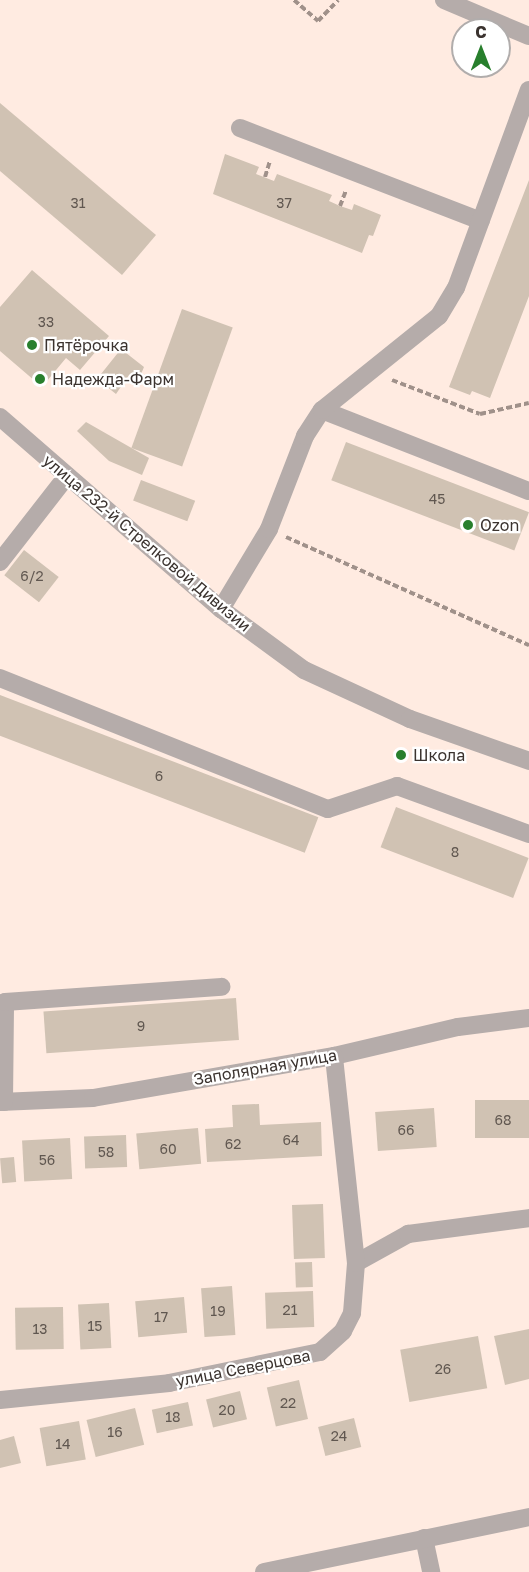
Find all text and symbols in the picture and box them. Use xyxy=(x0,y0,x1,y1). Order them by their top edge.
north arrow xyxy=(451,18,511,78)
text: С xyxy=(475,22,487,42)
house number: 31 xyxy=(71,195,85,211)
house number: 37 xyxy=(276,195,292,211)
house number: 33 xyxy=(38,314,54,330)
place label: Пятёрочка xyxy=(44,335,128,355)
marker: Пятёрочка xyxy=(25,338,39,352)
place label: Надежда-Фарм xyxy=(52,369,174,389)
marker: Надежда-Фарм xyxy=(33,372,47,386)
street label: улица 232-й Стрелковой Дивизии xyxy=(39,451,255,635)
house number: 45 xyxy=(429,491,445,507)
place label: Ozon xyxy=(480,515,519,535)
marker: Ozon xyxy=(461,518,475,532)
house number: 6/2 xyxy=(20,568,44,584)
place label: Школа xyxy=(413,745,465,765)
marker: Школа xyxy=(394,748,408,762)
house number: 6 xyxy=(155,768,163,784)
house number: 8 xyxy=(451,844,459,860)
house number: 9 xyxy=(137,1018,145,1034)
street label: Заполярная улица xyxy=(192,1045,338,1089)
house number: 68 xyxy=(494,1112,512,1128)
house number: 66 xyxy=(398,1122,414,1138)
house number: 64 xyxy=(282,1132,300,1148)
house number: 62 xyxy=(225,1136,241,1152)
house number: 60 xyxy=(159,1141,177,1157)
house number: 58 xyxy=(98,1144,114,1160)
house number: 56 xyxy=(39,1152,55,1168)
house number: 21 xyxy=(283,1302,297,1318)
house number: 19 xyxy=(210,1303,226,1319)
house number: 17 xyxy=(154,1309,168,1325)
house number: 15 xyxy=(88,1318,102,1334)
house number: 13 xyxy=(33,1321,47,1337)
street label: улица Северцова xyxy=(174,1346,312,1390)
house number: 26 xyxy=(435,1361,451,1377)
house number: 22 xyxy=(280,1395,296,1411)
house number: 20 xyxy=(219,1402,235,1418)
house number: 18 xyxy=(165,1409,181,1425)
house number: 16 xyxy=(107,1424,123,1440)
house number: 24 xyxy=(331,1428,347,1444)
house number: 14 xyxy=(55,1436,71,1452)

